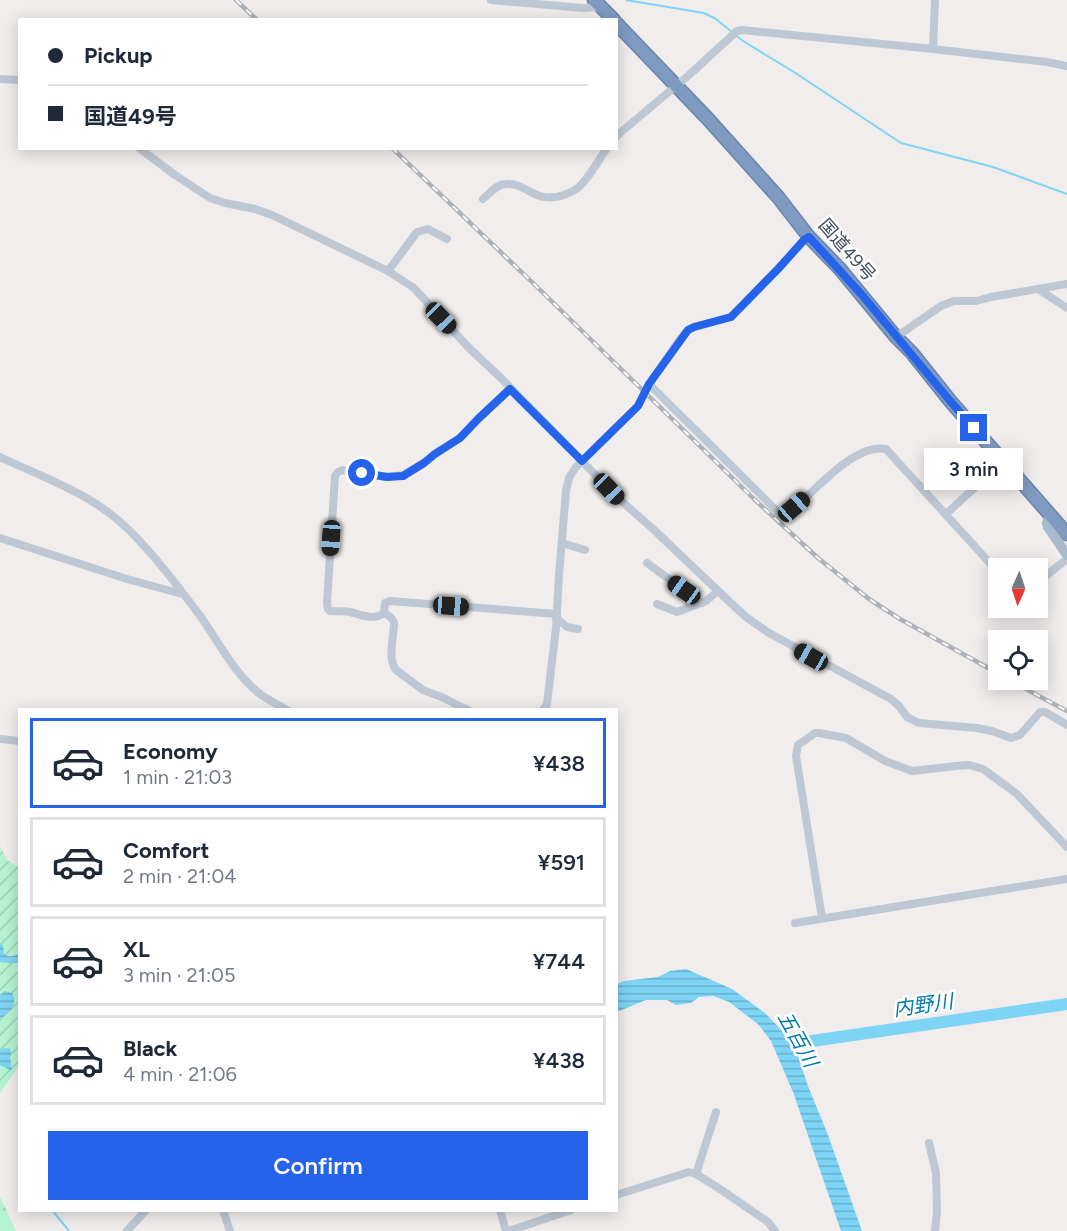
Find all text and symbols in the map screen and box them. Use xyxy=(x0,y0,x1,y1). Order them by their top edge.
text: Pickup xyxy=(84,42,153,69)
text: 国道49号 xyxy=(84,103,177,130)
street label: 国道49号 xyxy=(814,214,880,286)
car xyxy=(422,299,460,337)
route end xyxy=(960,414,987,441)
callout: 3 min xyxy=(924,449,1024,491)
text: 3 min xyxy=(949,457,998,481)
route start xyxy=(348,459,375,486)
car xyxy=(590,470,628,508)
car xyxy=(775,488,813,526)
car xyxy=(321,519,341,557)
north arrow xyxy=(988,558,1048,618)
map controls xyxy=(988,558,1048,690)
car xyxy=(664,572,704,608)
car xyxy=(432,596,470,616)
button: locate xyxy=(988,630,1048,690)
car xyxy=(791,640,831,674)
icon: car xyxy=(51,736,105,790)
text: Economy xyxy=(123,738,218,765)
text: ¥438 xyxy=(533,750,585,777)
text: 1 min · 21:03 xyxy=(123,765,232,789)
icon: car xyxy=(51,835,105,889)
text: Comfort xyxy=(123,837,209,864)
text: ¥591 xyxy=(538,849,585,876)
text: 2 min · 21:04 xyxy=(123,864,237,888)
icon: car xyxy=(51,934,105,988)
text: XL xyxy=(123,936,150,963)
text: ¥744 xyxy=(533,948,585,975)
text: 3 min · 21:05 xyxy=(123,963,235,987)
water label: 内野川 xyxy=(892,989,956,1021)
water label: 五百川 xyxy=(773,1007,824,1073)
icon: car xyxy=(51,1033,105,1087)
text: Black xyxy=(123,1035,177,1062)
text: ¥438 xyxy=(533,1047,585,1074)
text: 4 min · 21:06 xyxy=(123,1062,237,1086)
button: Confirm xyxy=(48,1131,588,1200)

